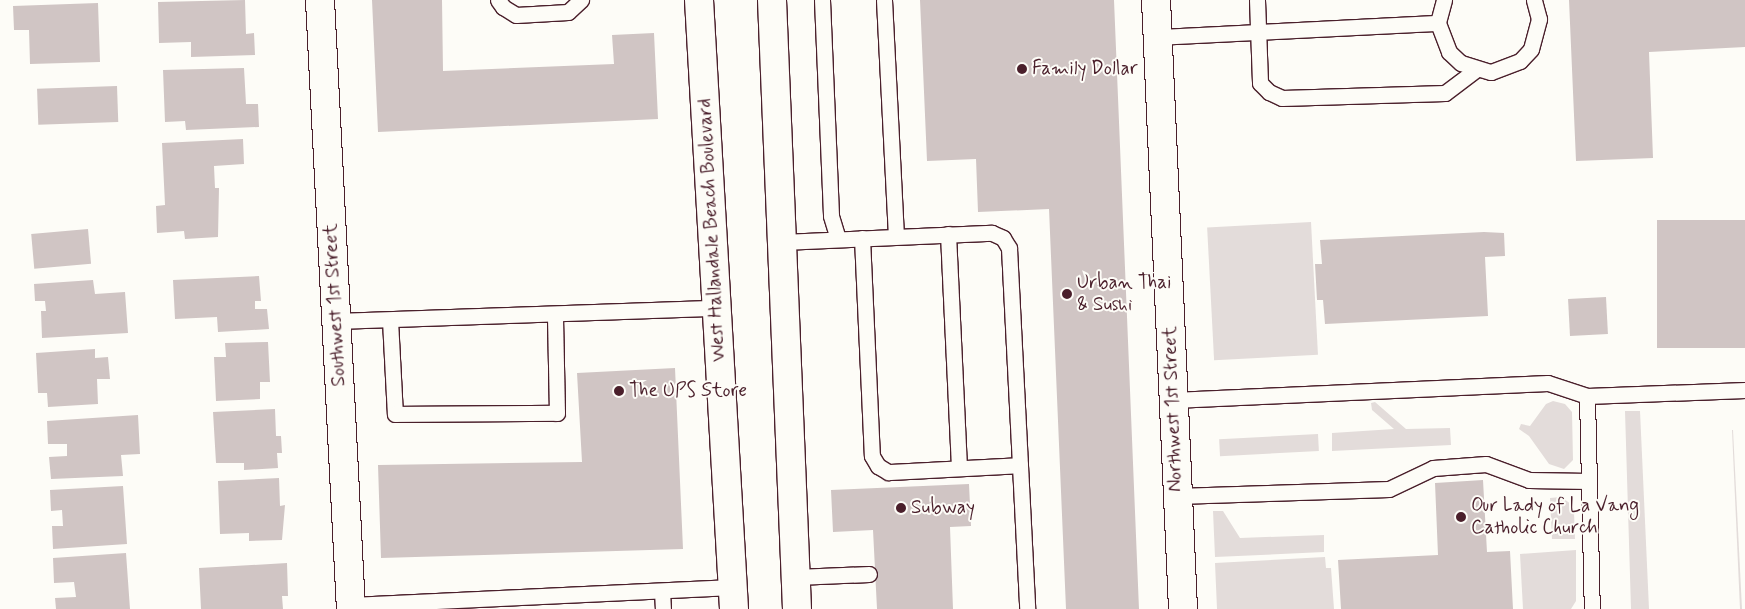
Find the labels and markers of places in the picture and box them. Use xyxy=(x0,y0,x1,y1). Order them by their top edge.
place label: Family Dollar xyxy=(1032,58,1139,80)
marker: Family Dollar xyxy=(1016,63,1028,75)
place label: Urban Thai & Sushi xyxy=(1077,272,1171,316)
marker: Urban Thai & Sushi xyxy=(1061,288,1073,300)
place label: The UPS Store xyxy=(629,380,744,402)
marker: The UPS Store xyxy=(613,385,625,397)
place label: Our Lady of La Vang Catholic Church xyxy=(1471,495,1637,539)
place label: Subway xyxy=(911,497,975,519)
marker: Subway xyxy=(895,502,907,514)
marker: Our Lady of La Vang Catholic Church xyxy=(1455,511,1467,523)

